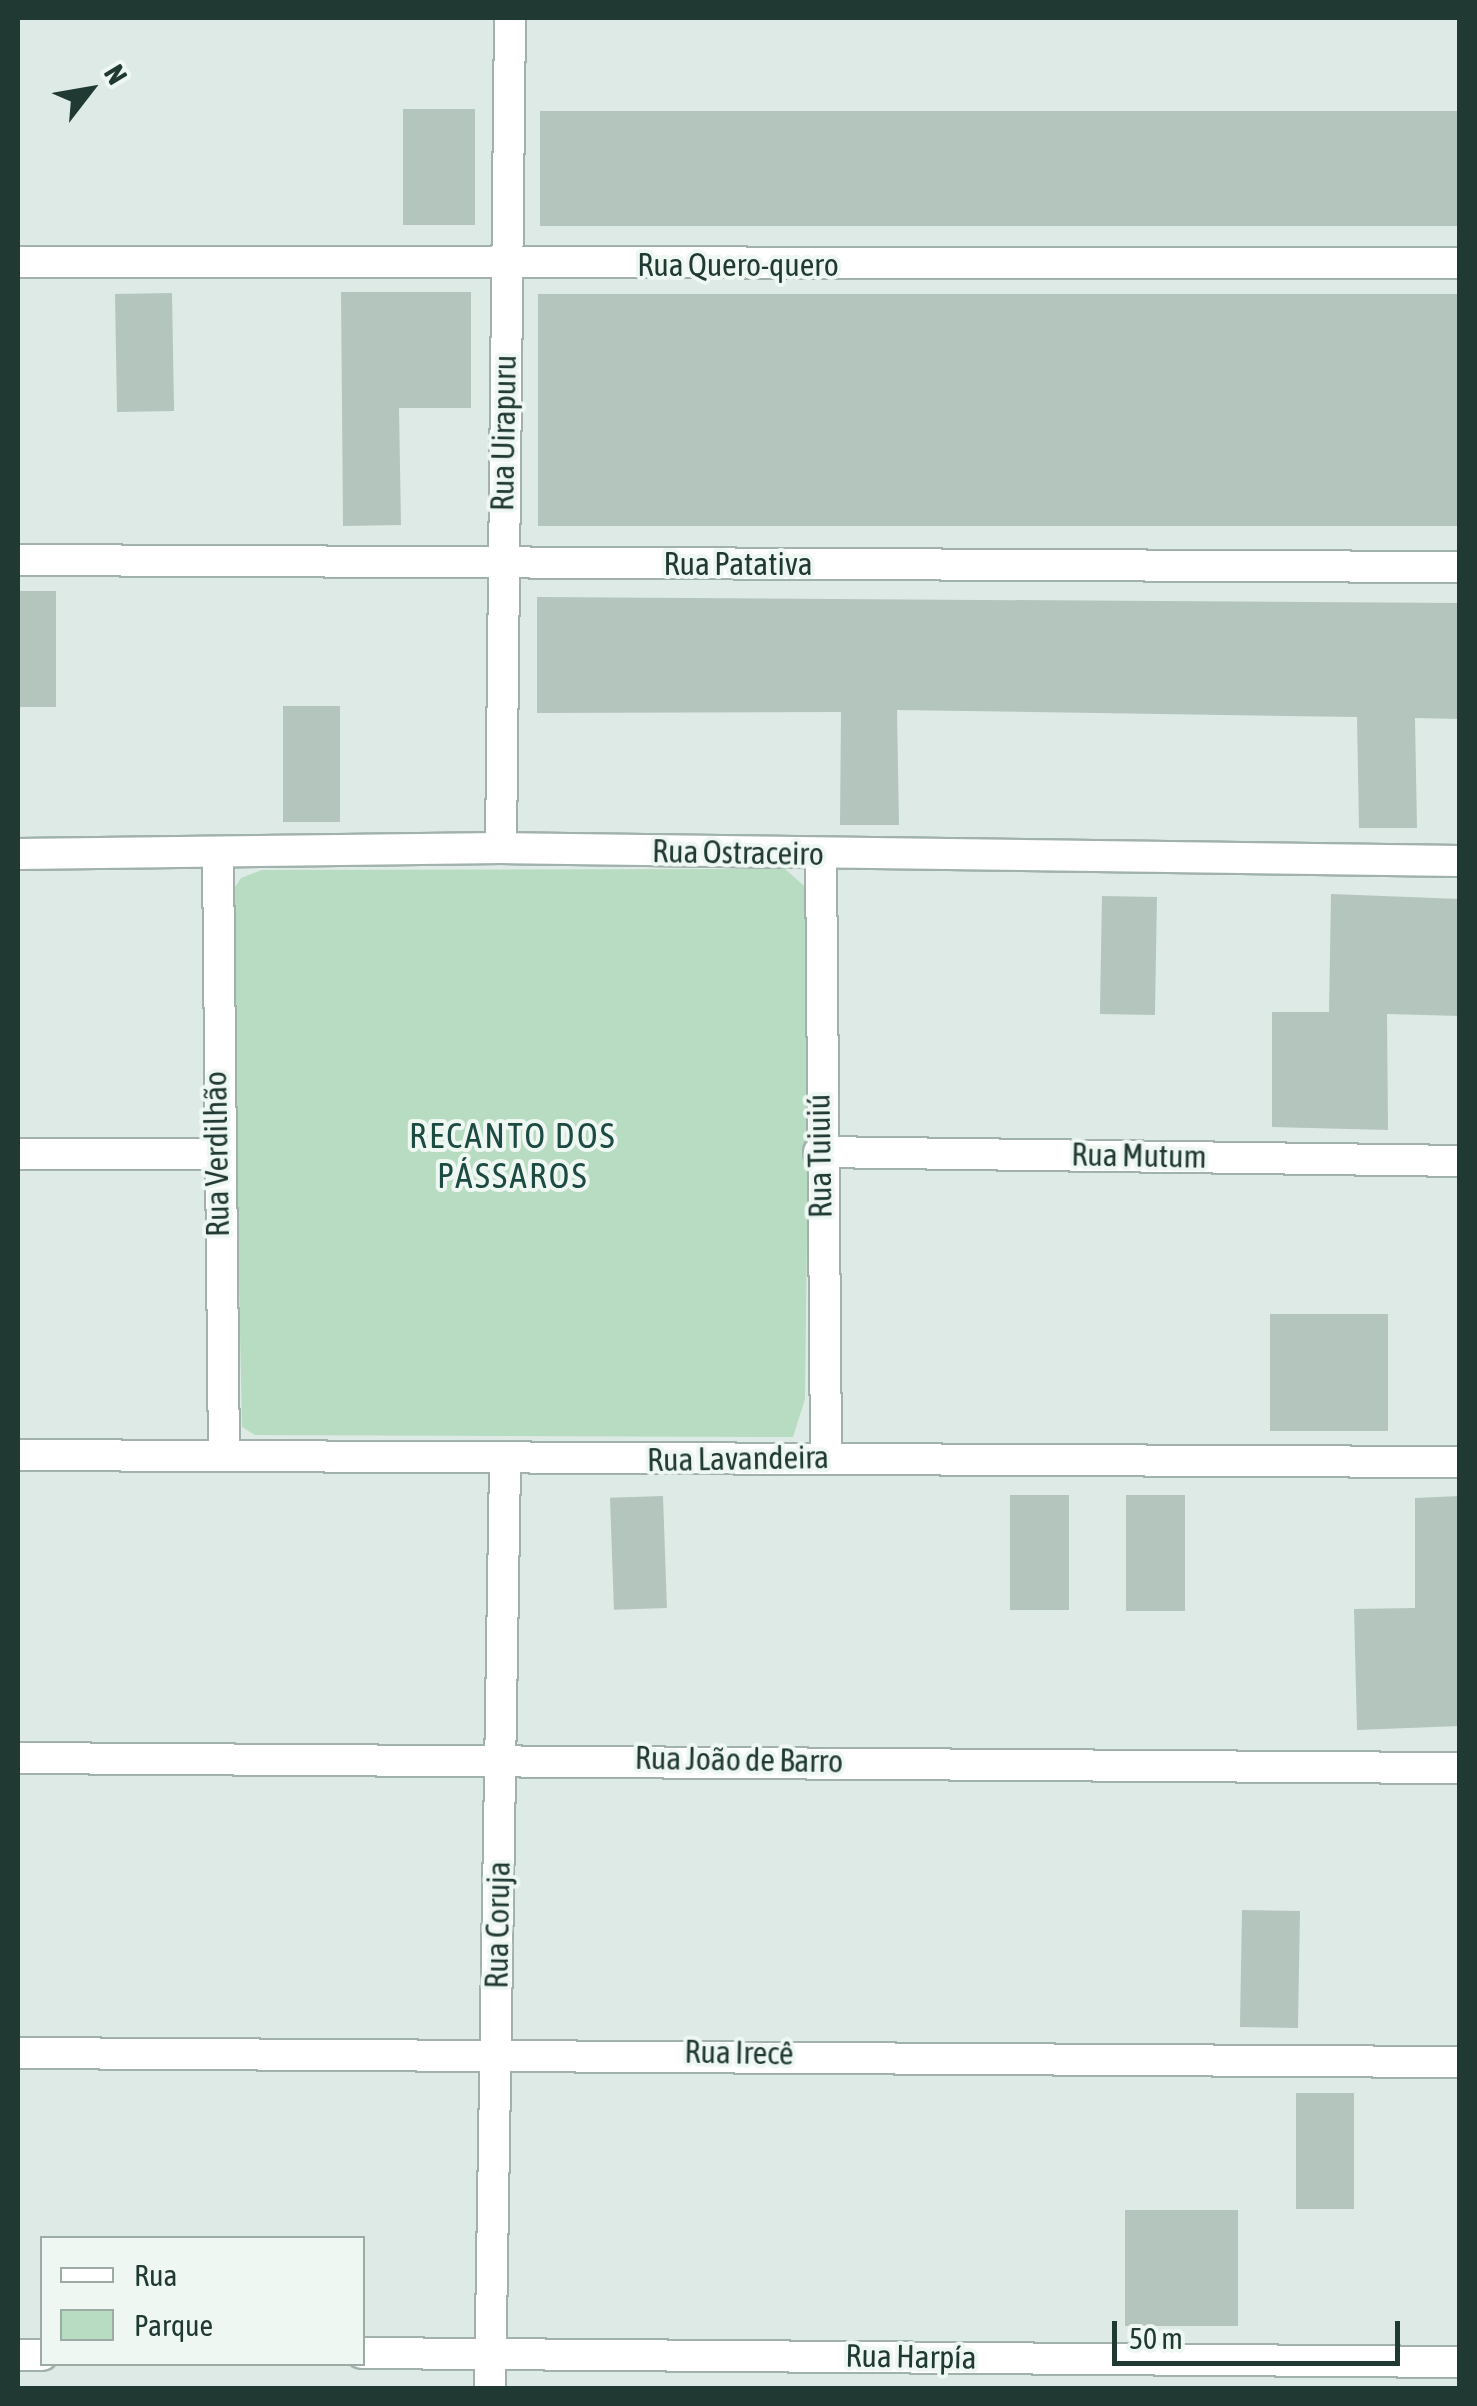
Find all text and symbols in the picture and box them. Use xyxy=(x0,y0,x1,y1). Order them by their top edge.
north arrow xyxy=(40,40,140,140)
text: N xyxy=(98,59,134,90)
street label: Rua Quero-quero xyxy=(637,246,839,284)
street label: Rua Uirapuru xyxy=(483,355,525,511)
street label: Rua Patativa xyxy=(663,545,813,583)
street label: Rua Ostraceiro xyxy=(652,832,824,874)
street label: Rua Verdilhão xyxy=(196,1071,238,1237)
street label: Rua Tuiuiú xyxy=(800,1094,840,1218)
district label: RECANTO DOS PÁSSAROS xyxy=(409,1114,617,1196)
street label: Rua Mutum xyxy=(1071,1136,1207,1176)
street label: Rua Lavandeira xyxy=(647,1438,829,1480)
street label: Rua João de Barro xyxy=(635,1739,843,1781)
street label: Rua Coruja xyxy=(478,1861,518,1989)
street label: Rua Irecê xyxy=(684,2033,794,2073)
legend xyxy=(40,2236,365,2366)
text: Rua xyxy=(134,2258,177,2292)
scale bar xyxy=(1117,2301,1404,2363)
text: Parque xyxy=(134,2308,213,2342)
text: 50 m xyxy=(1129,2321,1183,2355)
street label: Rua Harpía xyxy=(845,2337,977,2377)

